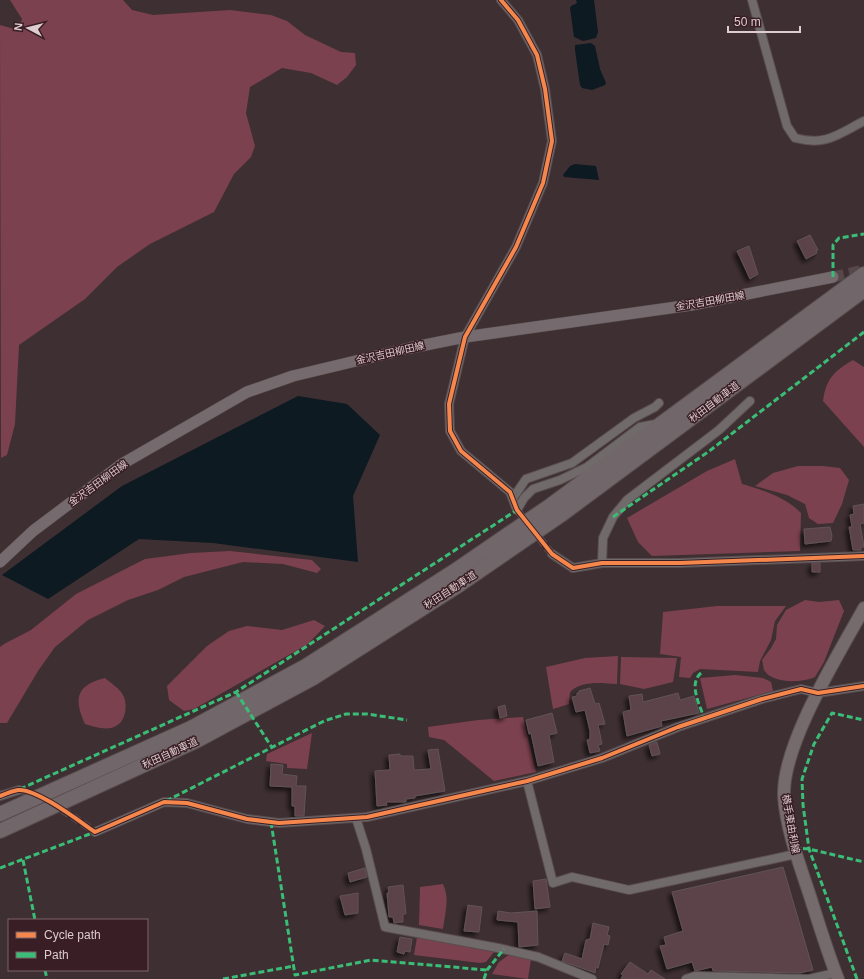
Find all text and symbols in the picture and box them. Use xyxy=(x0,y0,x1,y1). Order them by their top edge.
north arrow xyxy=(8,8,48,48)
scale bar xyxy=(728,8,800,34)
text: 50 m xyxy=(734,15,761,29)
text: N xyxy=(12,22,25,31)
street label: 金沢吉田柳田線 xyxy=(675,290,745,312)
street label: 金沢吉田柳田線 xyxy=(355,340,425,366)
street label: 秋田自動車道 xyxy=(687,380,741,424)
street label: 金沢吉田柳田線 xyxy=(66,458,130,508)
street label: 秋田自動車道 xyxy=(422,569,478,611)
street label: 秋田自動車道 xyxy=(140,735,200,771)
street label: 横手東由利線 xyxy=(780,794,802,854)
legend xyxy=(8,919,148,971)
text: Cycle path xyxy=(44,928,101,942)
text: Path xyxy=(44,948,69,962)

